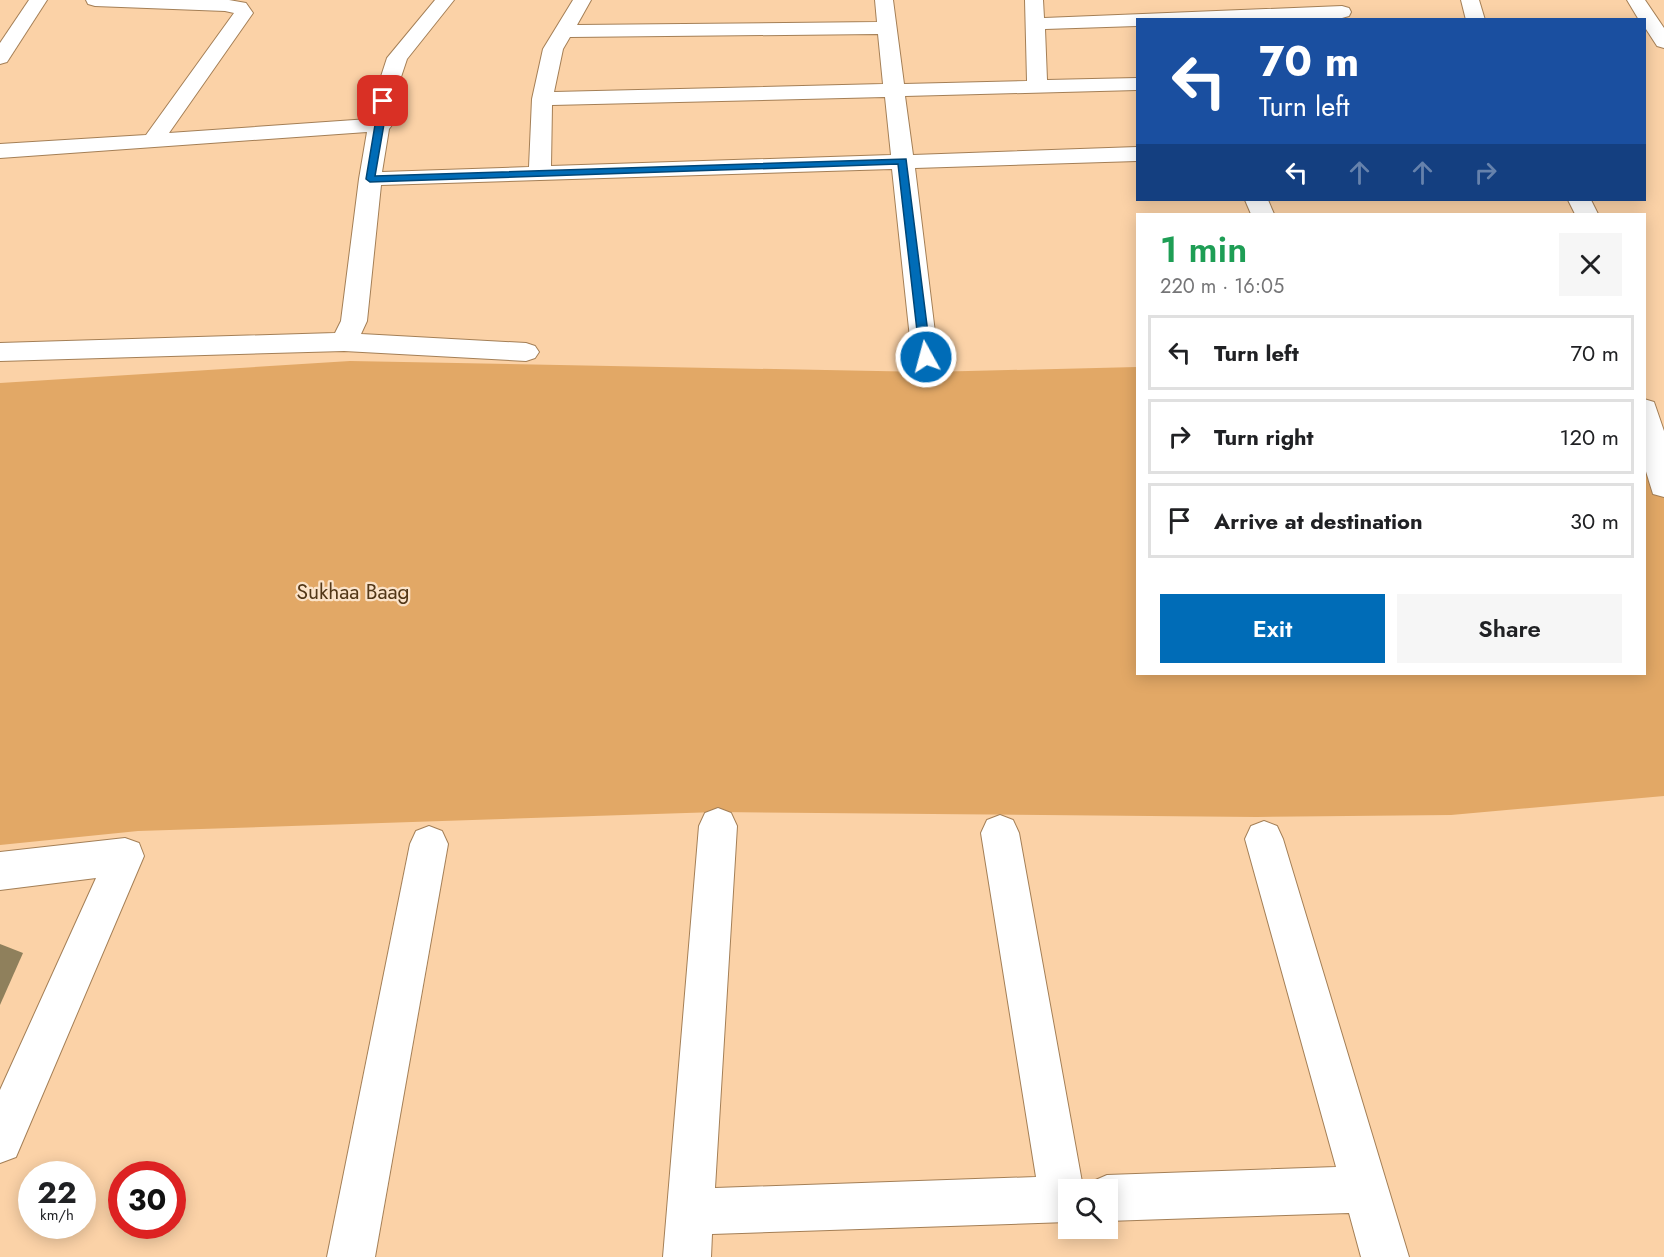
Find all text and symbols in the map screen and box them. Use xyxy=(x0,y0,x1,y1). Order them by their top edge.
text: 70 m xyxy=(1259,31,1359,92)
icon: left xyxy=(1160,42,1238,120)
pin xyxy=(357,75,408,126)
icon: arrive xyxy=(366,84,399,117)
text: Turn left xyxy=(1259,87,1349,126)
icon: left xyxy=(1280,156,1313,189)
icon: ahead xyxy=(1343,156,1376,189)
icon: ahead xyxy=(1406,156,1439,189)
icon: right xyxy=(1469,156,1502,189)
text: 1 min xyxy=(1160,223,1247,275)
button: close xyxy=(1559,233,1622,296)
text: 220 m · 16:05 xyxy=(1160,272,1284,301)
position arrow xyxy=(894,325,958,389)
icon: left xyxy=(1163,336,1196,369)
text: Turn left xyxy=(1214,337,1299,369)
text: 70 m xyxy=(1570,337,1619,369)
icon: right xyxy=(1163,420,1196,453)
text: Turn right xyxy=(1214,421,1314,453)
text: 120 m xyxy=(1560,421,1619,453)
icon: arrive xyxy=(1163,504,1196,537)
text: Arrive at destination xyxy=(1214,505,1423,537)
text: 30 m xyxy=(1570,505,1619,537)
park label: Sukhaa Baag xyxy=(296,577,410,607)
button: Exit xyxy=(1160,594,1385,663)
button: Share xyxy=(1397,594,1622,663)
speed limit sign: 30 xyxy=(108,1161,186,1239)
text: 22 xyxy=(37,1171,77,1214)
map controls xyxy=(1058,1179,1118,1239)
button: search xyxy=(1058,1179,1118,1239)
text: km/h xyxy=(40,1204,74,1226)

